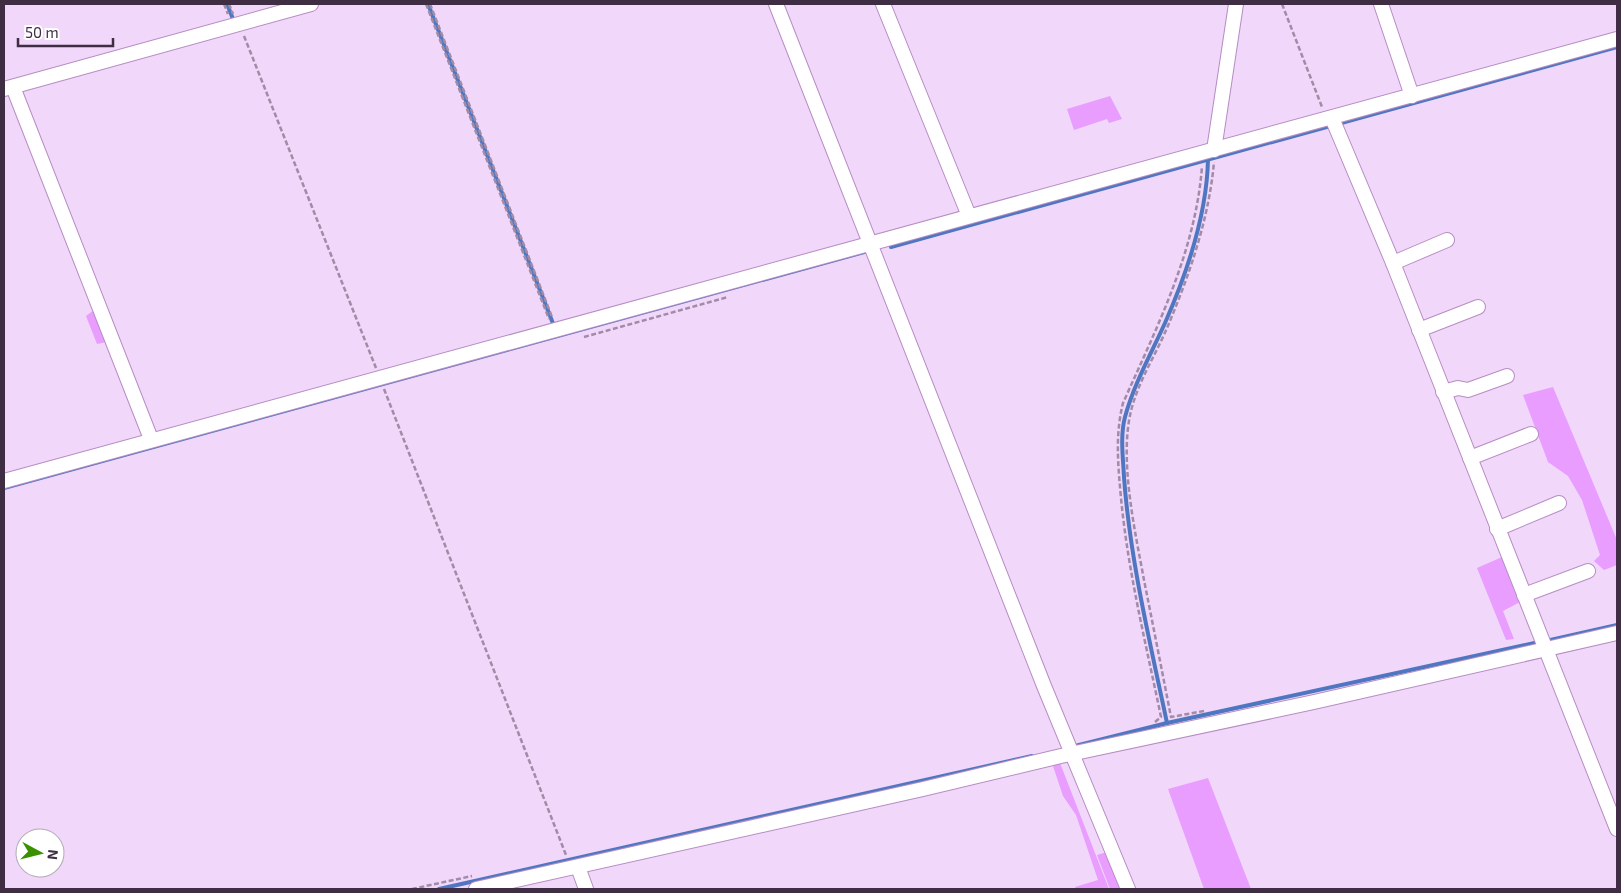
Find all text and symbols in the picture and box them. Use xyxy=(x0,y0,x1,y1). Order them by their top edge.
scale bar xyxy=(18,15,112,47)
text: 50 m xyxy=(25,23,59,41)
north arrow xyxy=(15,828,65,878)
text: N xyxy=(44,849,62,861)

